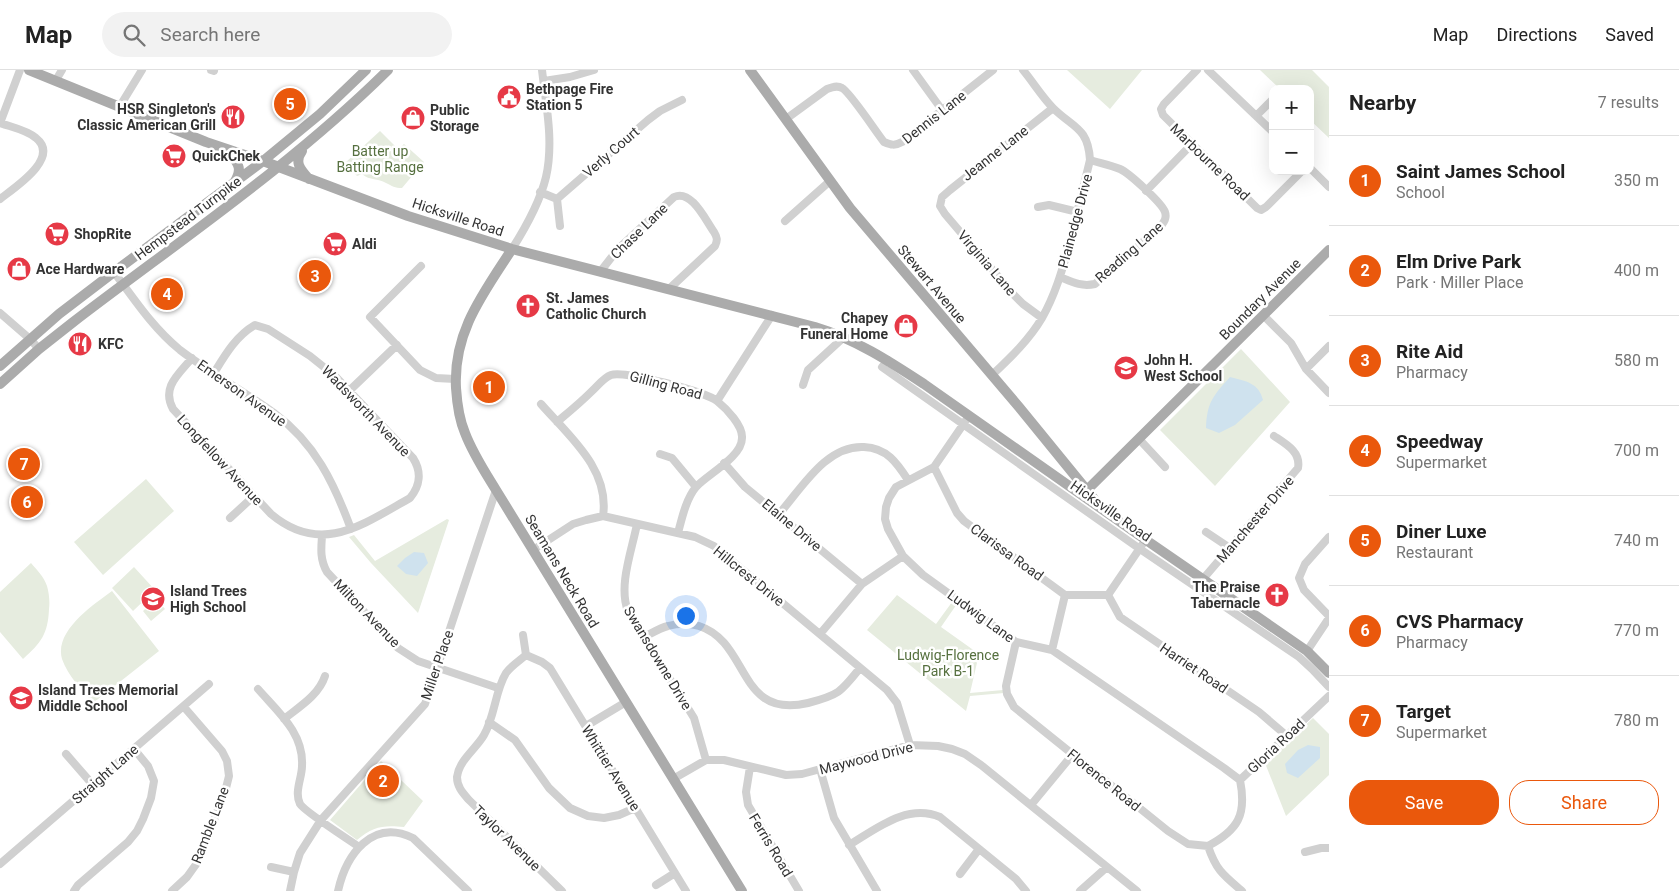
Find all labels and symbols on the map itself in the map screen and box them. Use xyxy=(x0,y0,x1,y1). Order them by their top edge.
place label: Bethpage Fire Station 5 xyxy=(526,81,614,113)
public building icon: Bethpage Fire Station 5 xyxy=(496,84,522,110)
pin: 5 xyxy=(274,85,306,123)
street label: Dennis Lane xyxy=(899,87,969,147)
place label: HSR Singleton's Classic American Grill xyxy=(77,101,216,133)
place label: Public Storage xyxy=(430,102,479,134)
restaurant icon: HSR Singleton's Classic American Grill xyxy=(220,104,246,130)
shop icon: Public Storage xyxy=(400,105,426,131)
street label: Marbourne Road xyxy=(1167,120,1253,204)
street label: Jeanne Lane xyxy=(959,122,1031,184)
street label: Verly Court xyxy=(580,123,643,181)
supermarket icon: QuickChek xyxy=(161,143,187,169)
park label: Batter up Batting Range xyxy=(336,143,424,175)
place label: QuickChek xyxy=(192,148,261,164)
street label: Plainedge Drive xyxy=(1055,172,1095,270)
street label: Hempstead Turnpike xyxy=(132,173,244,263)
street label: Hicksville Road xyxy=(410,195,506,239)
street label: Chase Lane xyxy=(607,200,671,262)
street label: Reading Lane xyxy=(1092,218,1166,286)
supermarket icon: ShopRite xyxy=(44,221,70,247)
place label: ShopRite xyxy=(74,226,132,242)
street label: Virginia Lane xyxy=(954,227,1020,299)
supermarket icon: Aldi xyxy=(322,231,348,257)
place label: Aldi xyxy=(352,236,377,252)
street label: Stewart Avenue xyxy=(895,242,969,326)
street label: Boundary Avenue xyxy=(1216,255,1304,343)
shop icon: Ace Hardware xyxy=(6,256,32,282)
pin: 3 xyxy=(299,257,331,295)
place label: Ace Hardware xyxy=(36,261,125,277)
pin: 4 xyxy=(151,275,183,313)
place label: St. James Catholic Church xyxy=(546,290,646,322)
church icon: St. James Catholic Church xyxy=(515,293,541,319)
place label: Chapey Funeral Home xyxy=(800,310,889,342)
shop icon: Chapey Funeral Home xyxy=(893,313,919,339)
restaurant icon: KFC xyxy=(67,331,93,357)
place label: KFC xyxy=(98,336,124,352)
place label: John H. West School xyxy=(1144,352,1222,384)
school or university icon: John H. West School xyxy=(1113,355,1139,381)
street label: Emerson Avenue xyxy=(195,356,289,430)
street label: Wadsworth Avenue xyxy=(319,362,413,460)
pin: 1 xyxy=(473,368,505,406)
street label: Gilling Road xyxy=(628,368,704,402)
street label: Longfellow Avenue xyxy=(174,411,266,509)
pin: 7 xyxy=(8,445,40,483)
street label: Manchester Drive xyxy=(1213,473,1297,565)
street label: Hicksville Road xyxy=(1067,477,1155,545)
pin: 6 xyxy=(11,483,43,521)
street label: Elaine Drive xyxy=(759,496,825,554)
street label: Seamans Neck Road xyxy=(522,512,602,630)
street label: Clarissa Road xyxy=(968,520,1046,584)
street label: Hillcrest Drive xyxy=(710,543,788,609)
street label: Milton Avenue xyxy=(331,576,403,650)
place label: The Praise Tabernacle xyxy=(1190,579,1260,611)
church icon: The Praise Tabernacle xyxy=(1264,582,1290,608)
place label: Island Trees High School xyxy=(170,583,247,615)
school or university icon: Island Trees High School xyxy=(140,586,166,612)
street label: Ludwig Lane xyxy=(945,586,1017,646)
street label: Swansdowne Drive xyxy=(621,603,695,713)
your location xyxy=(673,603,699,629)
street label: Miller Place xyxy=(418,628,456,702)
street label: Harriet Road xyxy=(1157,640,1231,696)
park label: Ludwig-Florence Park B-1 xyxy=(897,647,999,679)
place label: Island Trees Memorial Middle School xyxy=(38,682,178,714)
school or university icon: Island Trees Memorial Middle School xyxy=(8,685,34,711)
street label: Gloria Road xyxy=(1244,715,1308,777)
street label: Whittier Avenue xyxy=(578,722,644,814)
street label: Maywood Drive xyxy=(818,739,914,777)
street label: Straight Lane xyxy=(69,741,141,807)
street label: Florence Road xyxy=(1064,746,1144,814)
pin: 2 xyxy=(367,762,399,800)
street label: Ramble Lane xyxy=(188,784,232,866)
street label: Taylor Avenue xyxy=(470,802,544,874)
street label: Ferris Road xyxy=(746,811,796,879)

